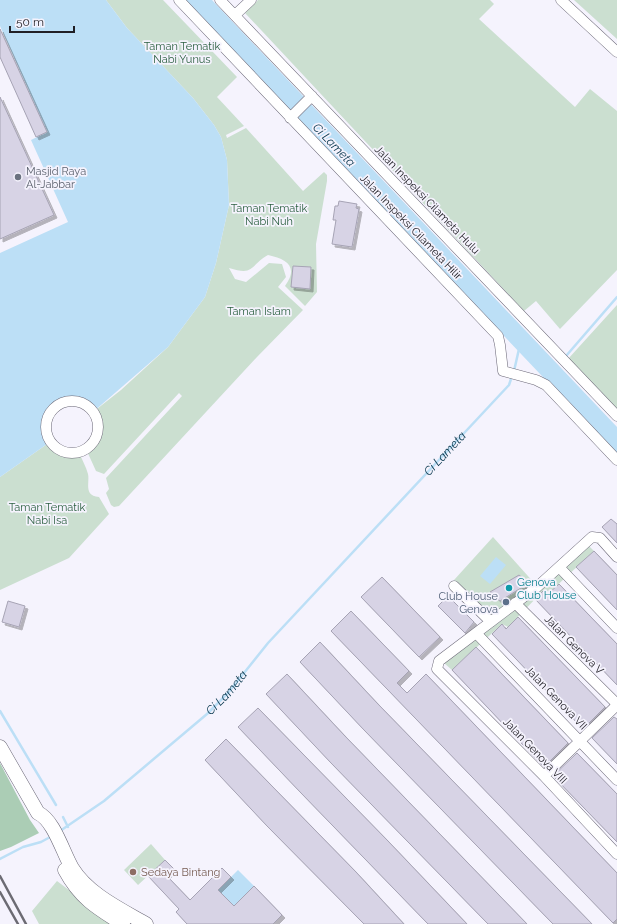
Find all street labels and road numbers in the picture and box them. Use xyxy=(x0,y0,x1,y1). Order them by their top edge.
street label: Jalan Inspeksi Cilameta Hulu xyxy=(372,143,482,257)
street label: Jalan Inspeksi Cilameta Hilir xyxy=(357,172,465,282)
street label: Jalan Genova V xyxy=(542,613,607,678)
street label: Jalan Genova VII xyxy=(522,663,590,733)
street label: Jalan Genova VIII xyxy=(500,715,570,787)

